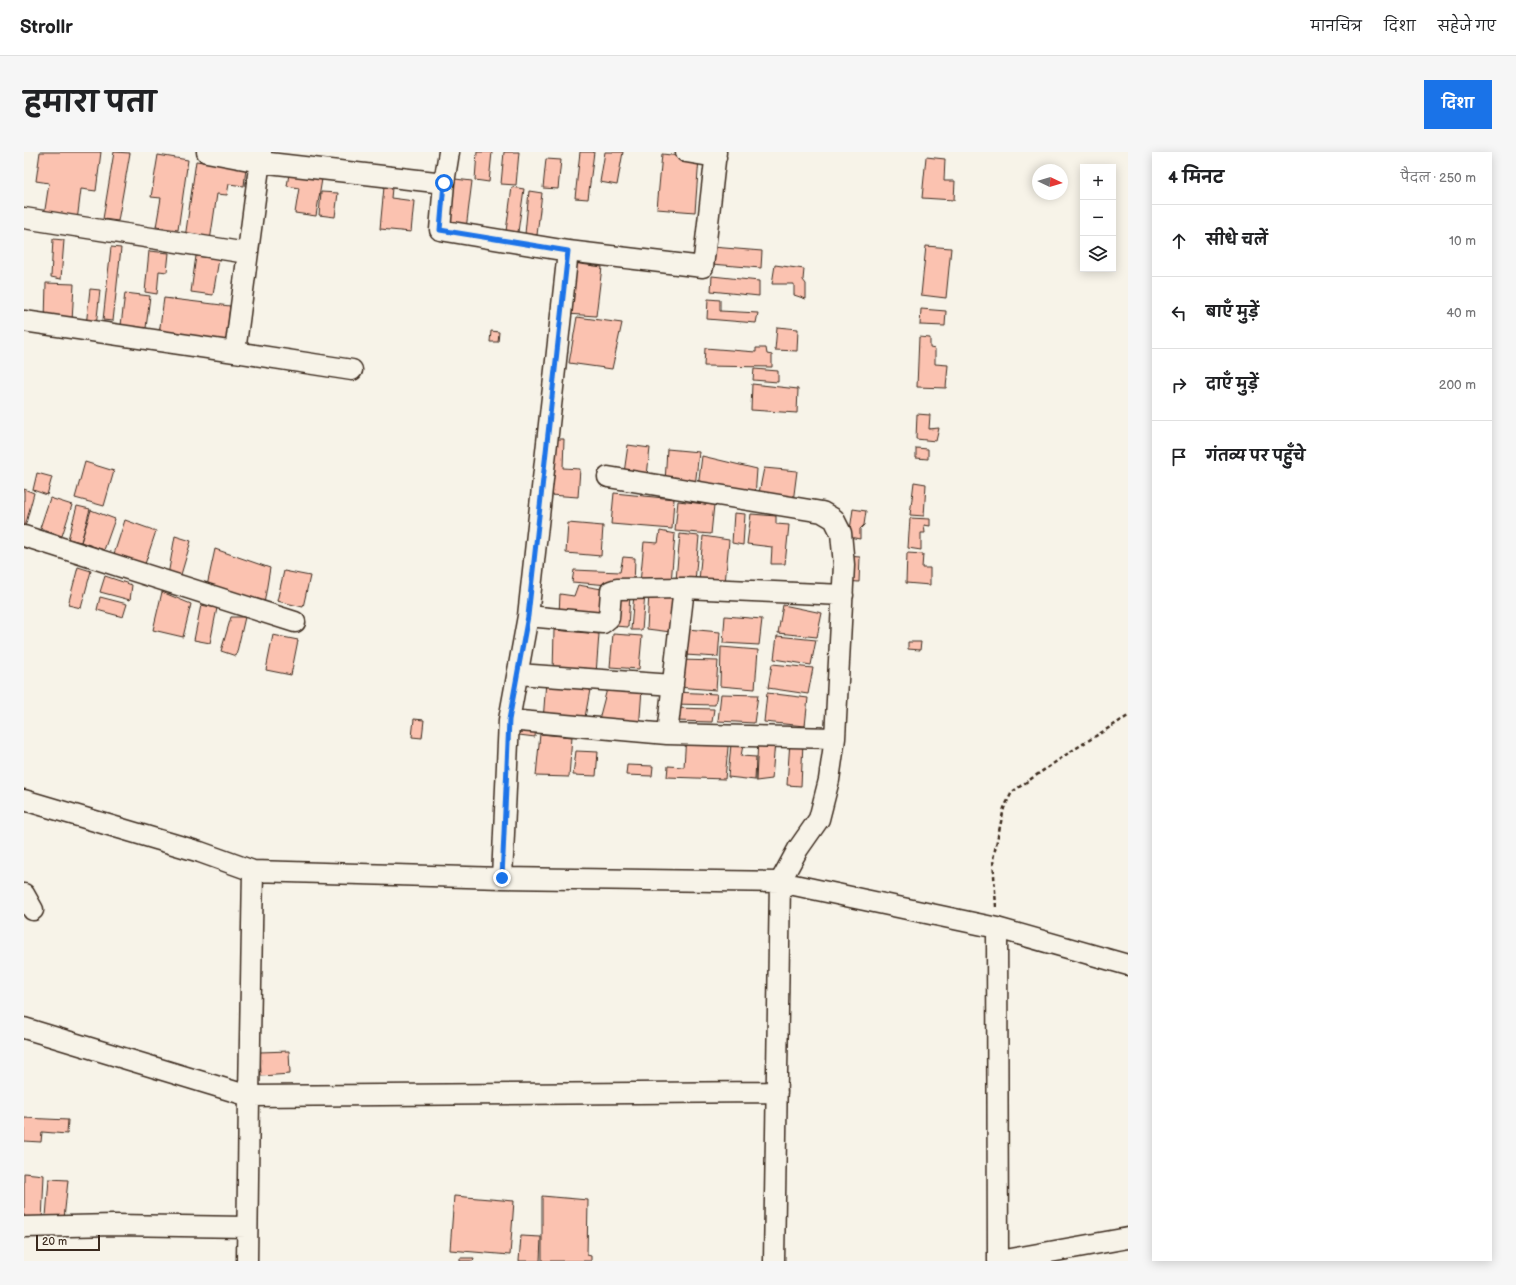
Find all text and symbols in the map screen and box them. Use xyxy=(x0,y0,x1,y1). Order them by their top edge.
text: Strollr xyxy=(20,16,73,39)
text: मानचित्र xyxy=(1311,18,1362,35)
text: दिशा xyxy=(1384,18,1416,35)
text: सहेजे गए xyxy=(1438,18,1496,35)
button: दिशा xyxy=(1424,80,1492,129)
text: हमारा पता xyxy=(24,87,156,120)
north arrow xyxy=(1032,164,1068,200)
map controls xyxy=(1080,164,1116,272)
button: + xyxy=(1080,164,1116,200)
text: 4 मिनट xyxy=(1168,168,1224,188)
text: पैदल · 250 m xyxy=(1400,170,1476,186)
route start xyxy=(435,174,453,192)
button: − xyxy=(1080,200,1116,236)
icon: ahead xyxy=(1168,230,1190,252)
text: सीधे चलें xyxy=(1206,231,1268,250)
text: 10 m xyxy=(1449,233,1476,249)
button: layers xyxy=(1080,236,1116,272)
icon: left xyxy=(1168,302,1190,324)
text: बाएँ मुड़ें xyxy=(1206,303,1259,322)
text: 40 m xyxy=(1446,305,1476,321)
icon: right xyxy=(1168,374,1190,396)
text: दाएँ मुड़ें xyxy=(1206,375,1258,394)
text: 200 m xyxy=(1439,377,1476,393)
icon: arrive xyxy=(1168,446,1190,468)
text: गंतव्य पर पहुँचे xyxy=(1206,447,1305,466)
route end xyxy=(493,869,511,887)
scale bar xyxy=(36,1233,100,1252)
text: 20 m xyxy=(42,1235,67,1248)

